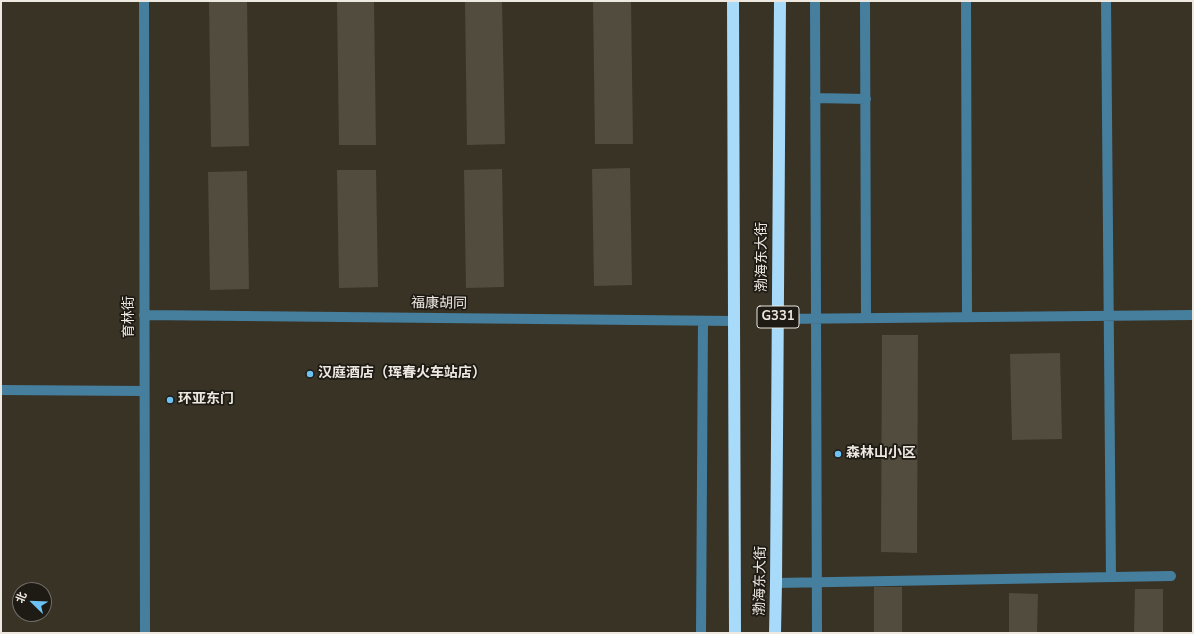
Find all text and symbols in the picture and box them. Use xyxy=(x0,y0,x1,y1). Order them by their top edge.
street label: 渤海东大街 xyxy=(755,222,771,292)
street label: 福康胡同 xyxy=(411,295,467,313)
street label: 育林街 xyxy=(122,296,138,338)
road number: G331 xyxy=(757,306,799,328)
place label: 汉庭酒店（珲春火车站店） xyxy=(318,366,486,382)
marker: 汉庭酒店（珲春火车站店） xyxy=(305,369,315,379)
place label: 环亚东门 xyxy=(178,392,234,408)
marker: 环亚东门 xyxy=(165,395,175,405)
place label: 森林山小区 xyxy=(846,446,916,462)
marker: 森林山小区 xyxy=(833,449,843,459)
street label: 渤海东大街 xyxy=(752,546,770,616)
north arrow xyxy=(12,582,52,622)
text: 北 xyxy=(12,590,30,605)

